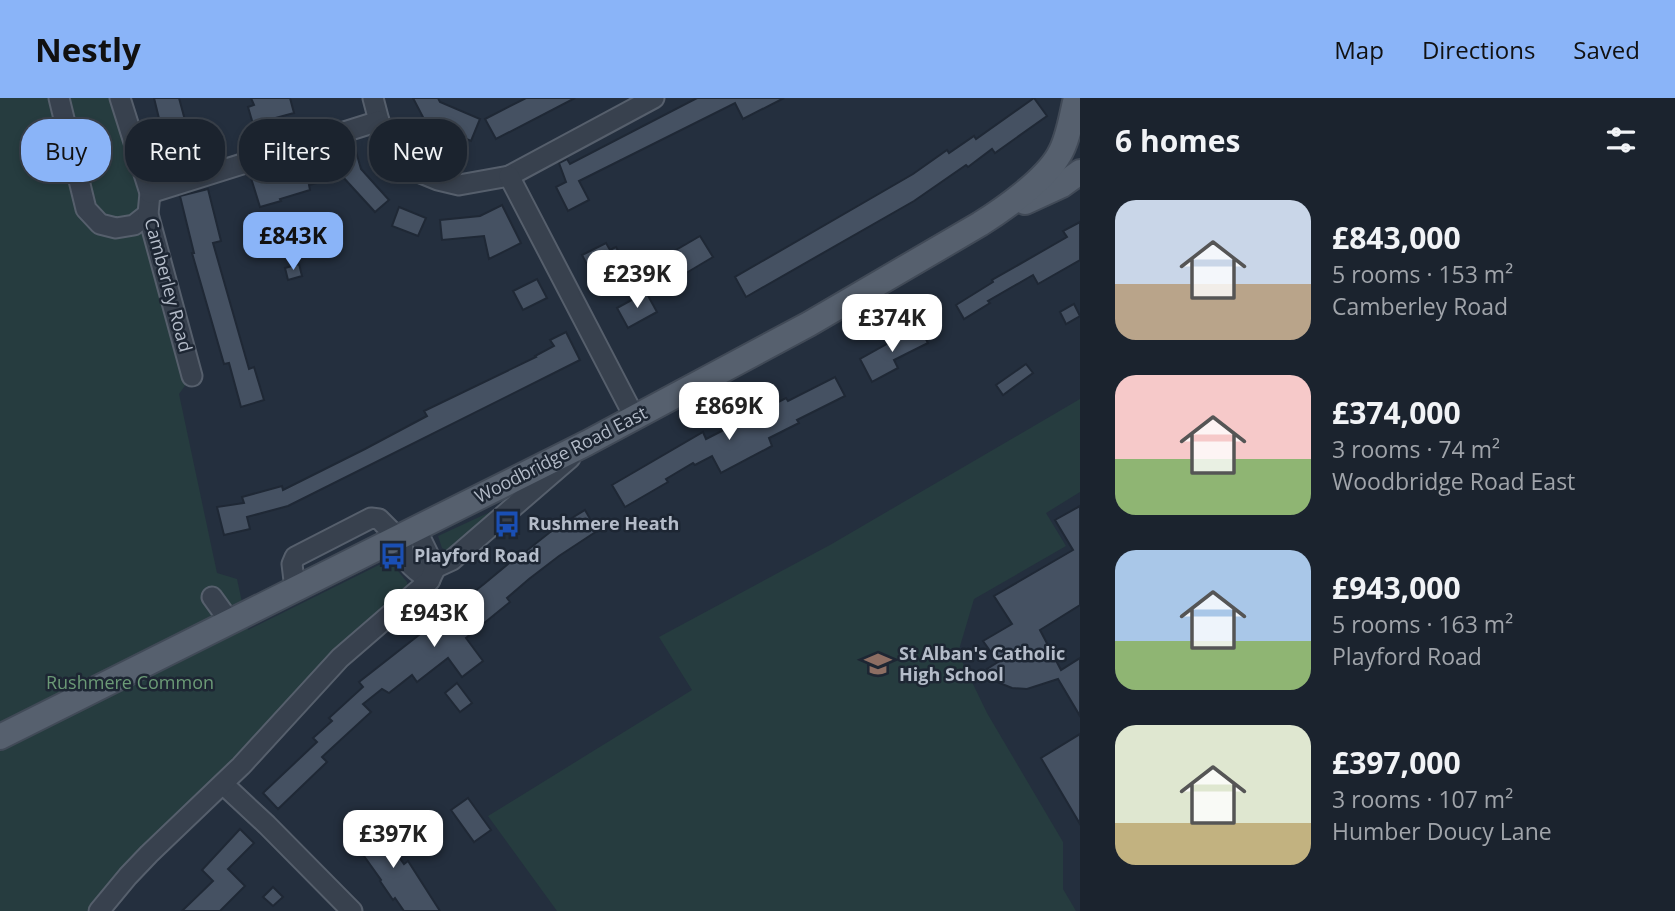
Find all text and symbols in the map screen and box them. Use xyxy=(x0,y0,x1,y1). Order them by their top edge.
text: Nestly xyxy=(35,27,141,72)
text: Map xyxy=(1334,33,1384,66)
text: Directions xyxy=(1422,33,1535,66)
text: Saved xyxy=(1573,33,1640,66)
chip: Buy xyxy=(21,119,111,182)
chip: Rent xyxy=(125,119,225,182)
chip: Filters xyxy=(239,119,355,182)
chip: New xyxy=(369,119,467,182)
text: 6 homes xyxy=(1115,120,1240,161)
icon: filters xyxy=(1602,121,1640,159)
pin: £843K xyxy=(244,212,342,272)
street label: Camberley Road xyxy=(140,215,198,354)
text: £843,000 xyxy=(1332,217,1461,258)
text: £843K xyxy=(259,219,327,251)
icon: home xyxy=(1171,228,1255,312)
pin: £239K xyxy=(588,250,686,310)
text: £239K xyxy=(603,257,671,289)
text: 5 rooms · 153 m² xyxy=(1332,258,1513,290)
text: Camberley Road xyxy=(1332,290,1508,322)
pin: £374K xyxy=(843,294,941,354)
text: £374K xyxy=(858,301,926,333)
pin: £869K xyxy=(680,382,778,442)
text: £869K xyxy=(695,389,763,421)
text: £374,000 xyxy=(1332,392,1461,433)
street label: Woodbridge Road East xyxy=(470,400,651,508)
icon: home xyxy=(1171,403,1255,487)
text: 3 rooms · 74 m² xyxy=(1332,433,1500,465)
text: Woodbridge Road East xyxy=(1332,465,1575,497)
bus stop icon: Rushmere Heath xyxy=(492,509,522,539)
place label: Rushmere Heath xyxy=(528,511,679,535)
bus stop icon: Playford Road xyxy=(378,541,408,571)
place label: Playford Road xyxy=(414,543,540,567)
text: £943,000 xyxy=(1332,567,1461,608)
icon: home xyxy=(1171,578,1255,662)
pin: £943K xyxy=(385,589,483,649)
text: £943K xyxy=(400,596,468,628)
text: 5 rooms · 163 m² xyxy=(1332,608,1513,640)
text: Playford Road xyxy=(1332,640,1482,672)
place label: St Alban's Catholic High School xyxy=(899,641,1065,686)
school or university icon: St Alban's Catholic High School xyxy=(863,649,893,679)
park label: Rushmere Common xyxy=(46,670,214,694)
text: £397,000 xyxy=(1332,742,1461,783)
icon: home xyxy=(1171,753,1255,837)
text: 3 rooms · 107 m² xyxy=(1332,783,1513,815)
pin: £397K xyxy=(344,810,442,870)
text: Humber Doucy Lane xyxy=(1332,815,1552,847)
text: £397K xyxy=(359,817,427,849)

